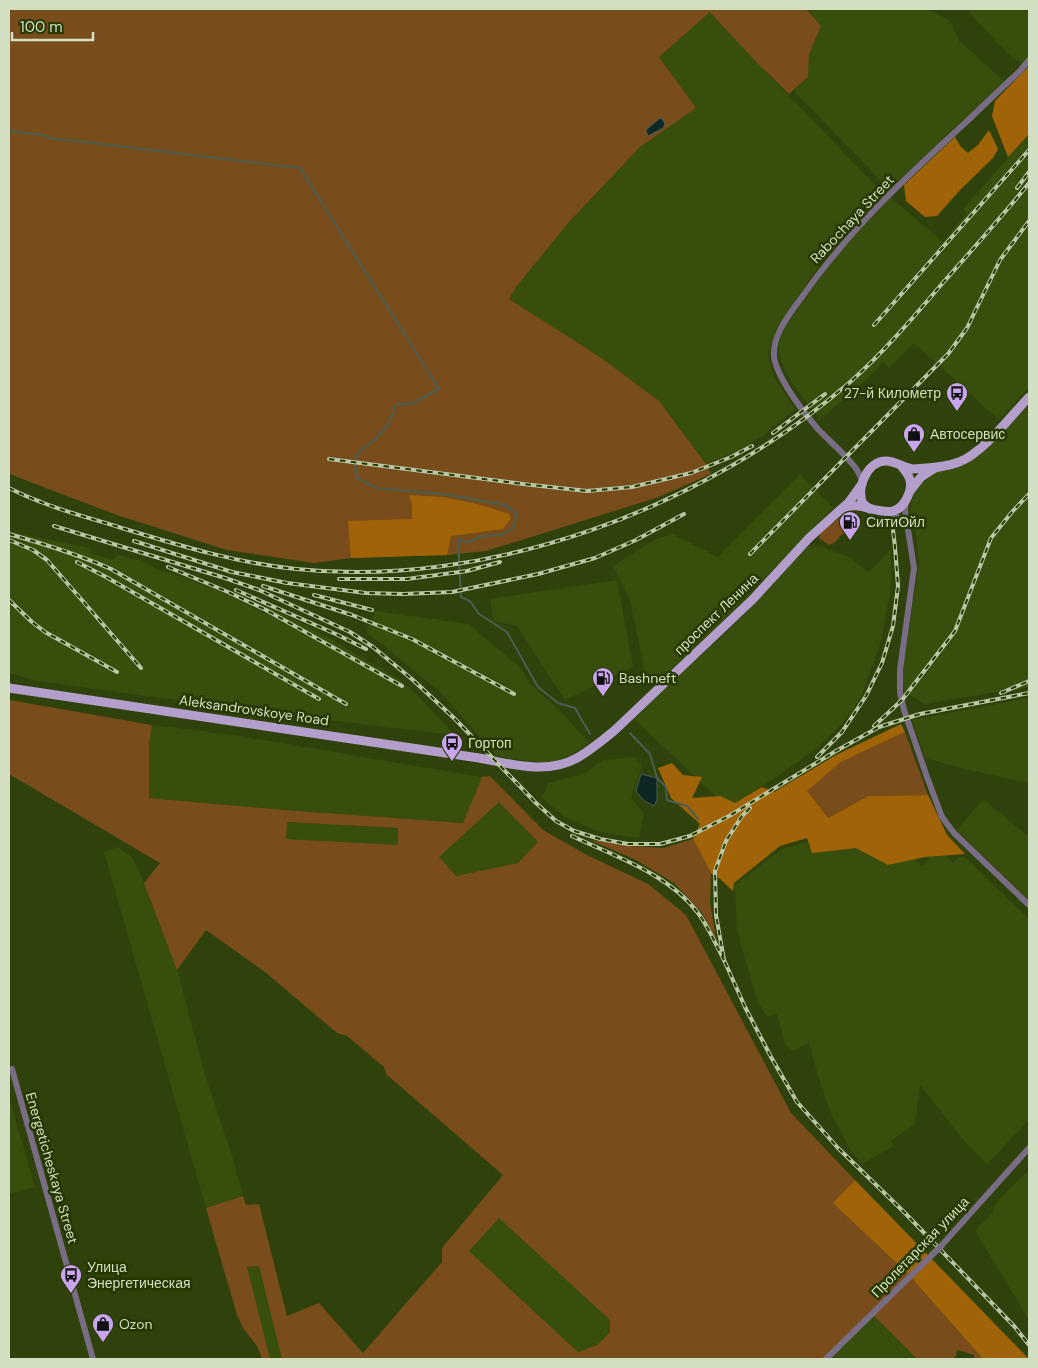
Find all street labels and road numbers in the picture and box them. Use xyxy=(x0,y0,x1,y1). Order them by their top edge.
street label: Rabochaya Street xyxy=(806,171,898,267)
street label: проспект Ленина xyxy=(670,569,762,659)
street label: Aleksandrovskoye Road xyxy=(178,691,330,729)
street label: Energeticheskaya Street xyxy=(22,1090,82,1246)
street label: Пролетарская улица xyxy=(867,1193,973,1301)

